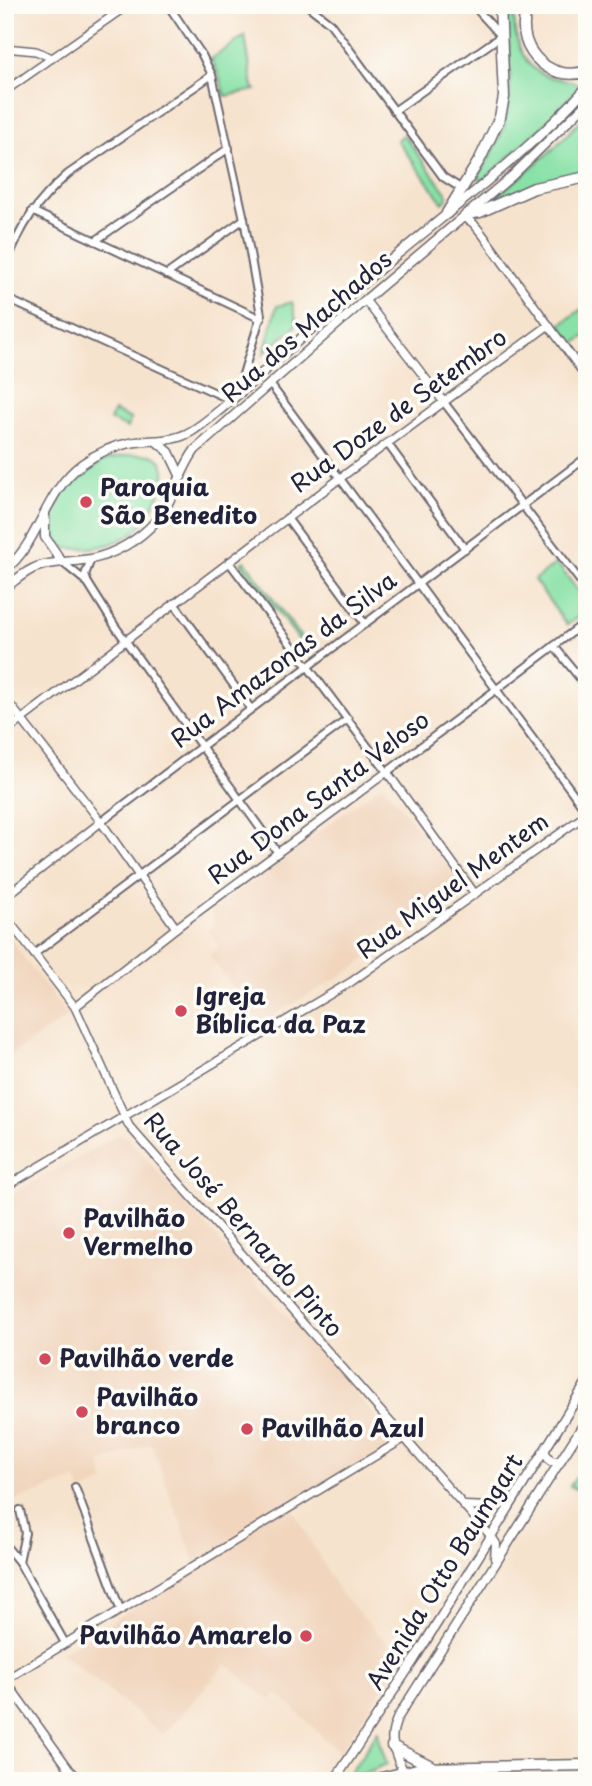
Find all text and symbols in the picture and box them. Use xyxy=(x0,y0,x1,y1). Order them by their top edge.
street label: Rua dos Machados xyxy=(212,241,399,410)
street label: Rua Doze de Setembro xyxy=(282,319,513,500)
place label: Paroquia São Benedito xyxy=(100,468,257,532)
marker: Paroquia São Benedito xyxy=(78,494,94,510)
street label: Rua Amazonas da Silva xyxy=(162,561,403,755)
street label: Rua Dona Santa Veloso xyxy=(199,701,436,892)
street label: Rua Miguel Mentem xyxy=(348,802,555,966)
place label: Igreja Bíblica da Paz xyxy=(195,977,366,1041)
marker: Igreja Bíblica da Paz xyxy=(173,1003,189,1019)
street label: Rua José Bernardo Pinto xyxy=(136,1103,353,1344)
place label: Pavilhão Vermelho xyxy=(83,1199,193,1263)
marker: Pavilhão Vermelho xyxy=(61,1225,77,1241)
place label: Pavilhão verde xyxy=(59,1339,234,1375)
marker: Pavilhão verde xyxy=(37,1351,53,1367)
place label: Pavilhão branco xyxy=(96,1378,198,1442)
marker: Pavilhão branco xyxy=(74,1404,90,1420)
place label: Pavilhão Azul xyxy=(261,1409,424,1445)
marker: Pavilhão Azul xyxy=(239,1421,255,1437)
street label: Avenida Otto Baumgart xyxy=(356,1446,531,1696)
place label: Pavilhão Amarelo xyxy=(79,1616,292,1652)
marker: Pavilhão Amarelo xyxy=(298,1628,314,1644)

